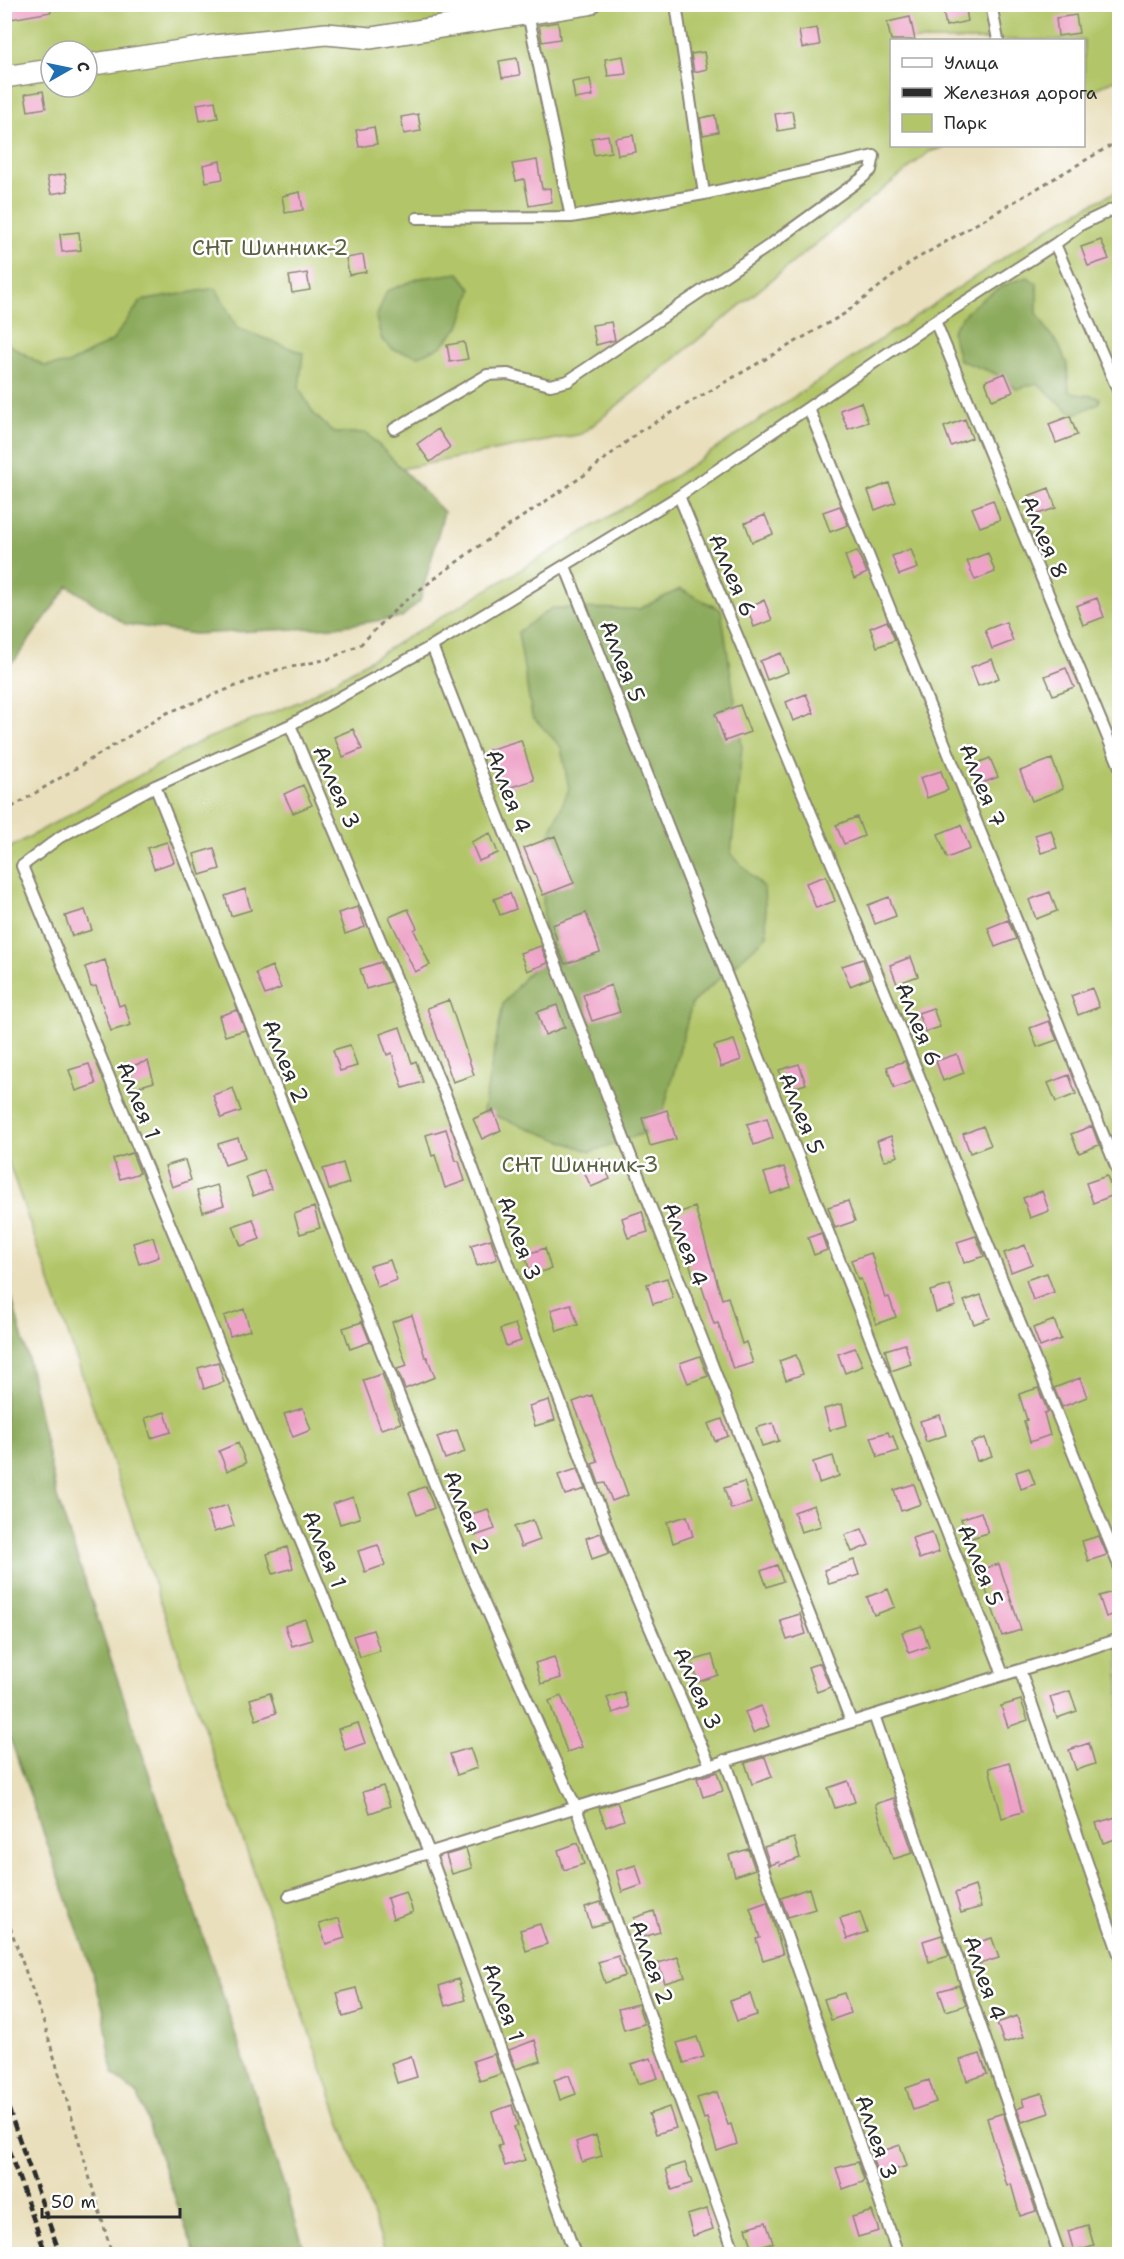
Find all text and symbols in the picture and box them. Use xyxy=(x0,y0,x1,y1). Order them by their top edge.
north arrow xyxy=(39,39,99,99)
legend xyxy=(890,39,1085,147)
text: Улица xyxy=(944,51,998,75)
text: С xyxy=(72,60,94,73)
text: Железная дорога xyxy=(944,81,1097,105)
text: Парк xyxy=(944,111,987,135)
park label: СНТ Шинник-2 xyxy=(192,233,348,262)
street label: Аллея 8 xyxy=(1014,491,1075,583)
street label: Аллея 6 xyxy=(702,529,763,621)
street label: Аллея 5 xyxy=(593,616,652,706)
street label: Аллея 7 xyxy=(953,739,1012,831)
street label: Аллея 3 xyxy=(306,741,367,833)
street label: Аллея 4 xyxy=(479,745,538,837)
street label: Аллея 6 xyxy=(889,978,948,1070)
street label: Аллея 2 xyxy=(256,1015,315,1107)
street label: Аллея 1 xyxy=(110,1057,167,1143)
street label: Аллея 5 xyxy=(772,1068,831,1158)
park label: СНТ Шинник-3 xyxy=(501,1150,659,1179)
street label: Аллея 3 xyxy=(491,1192,548,1284)
street label: Аллея 4 xyxy=(656,1198,715,1290)
street label: Аллея 2 xyxy=(437,1466,496,1558)
street label: Аллея 1 xyxy=(296,1506,353,1592)
street label: Аллея 5 xyxy=(951,1520,1010,1610)
street label: Аллея 3 xyxy=(666,1642,729,1734)
street label: Аллея 2 xyxy=(623,1916,680,2008)
street label: Аллея 4 xyxy=(957,1932,1013,2024)
street label: Аллея 1 xyxy=(476,1959,531,2045)
street label: Аллея 3 xyxy=(849,2091,905,2183)
scale bar xyxy=(42,2181,180,2219)
text: 50 m xyxy=(51,2190,96,2214)

